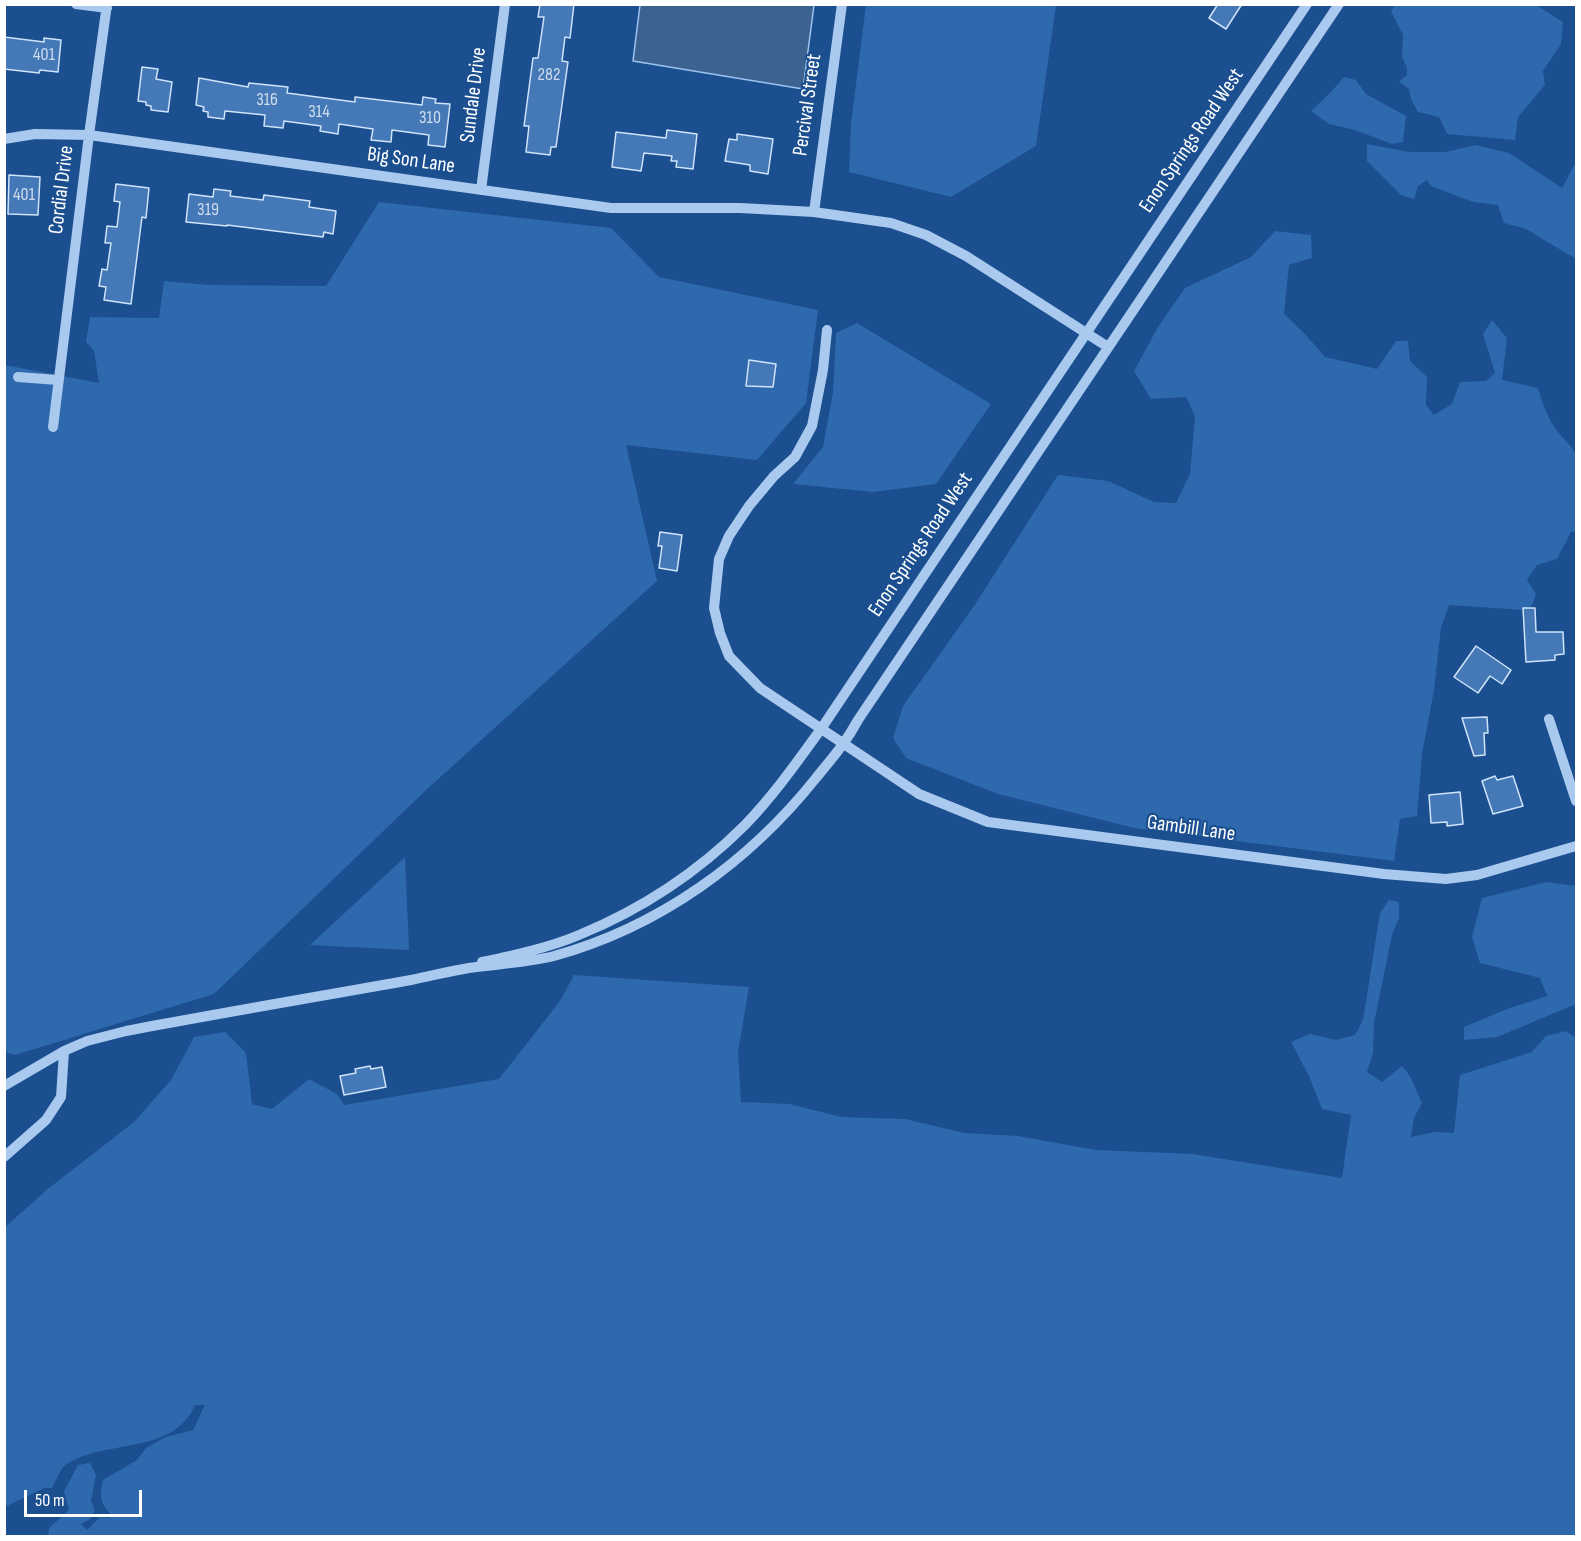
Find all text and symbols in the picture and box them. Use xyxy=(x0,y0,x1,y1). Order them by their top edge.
house number: 401 xyxy=(33,44,55,66)
street label: Sundale Drive xyxy=(456,46,492,144)
street label: Percival Street xyxy=(788,52,828,158)
house number: 282 xyxy=(538,64,560,86)
street label: Enon Springs Road West xyxy=(1134,64,1250,218)
house number: 316 xyxy=(256,89,278,111)
house number: 314 xyxy=(308,101,330,123)
house number: 310 xyxy=(419,107,441,129)
street label: Big Son Lane xyxy=(366,142,456,180)
street label: Cordial Drive xyxy=(44,144,80,236)
house number: 401 xyxy=(13,184,35,206)
house number: 319 xyxy=(197,199,219,221)
street label: Enon Springs Road West xyxy=(863,468,979,622)
street label: Gambill Lane xyxy=(1145,810,1237,848)
scale bar xyxy=(27,1478,146,1516)
text: 50 m xyxy=(35,1490,65,1511)

